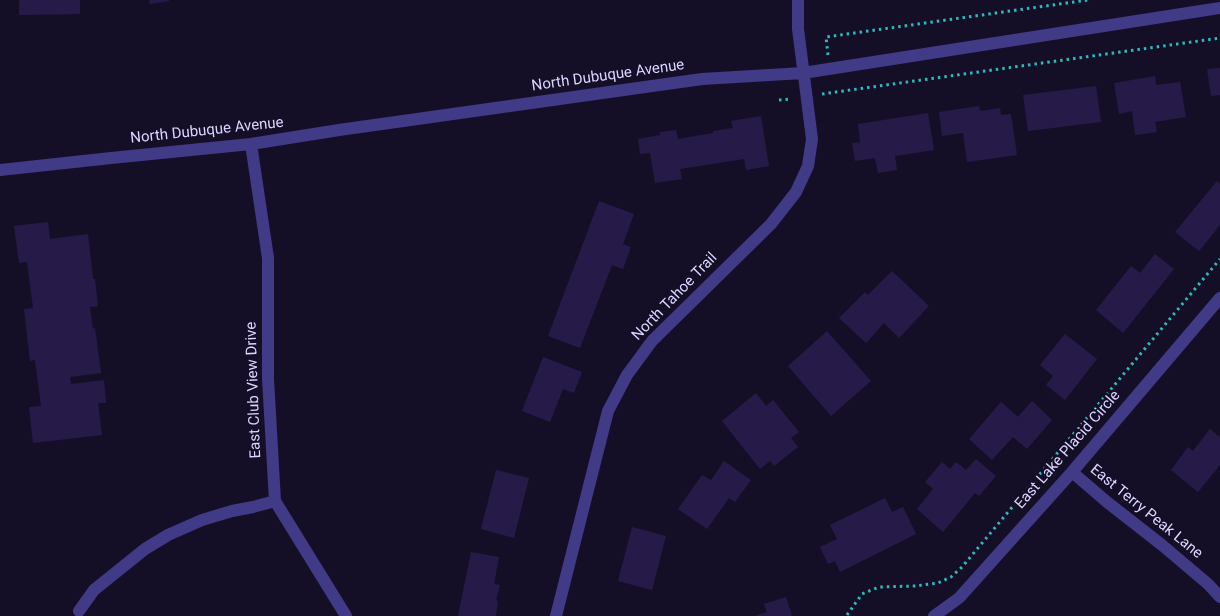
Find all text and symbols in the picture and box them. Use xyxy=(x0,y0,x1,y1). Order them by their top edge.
street label: North Dubuque Avenue xyxy=(531,56,685,96)
street label: North Dubuque Avenue xyxy=(130,114,284,148)
street label: North Tahoe Trail xyxy=(629,249,721,345)
street label: East Club View Drive xyxy=(243,321,265,459)
street label: East Lake Placid Circle xyxy=(1012,387,1124,513)
street label: East Terry Peak Lane xyxy=(1086,461,1206,563)

